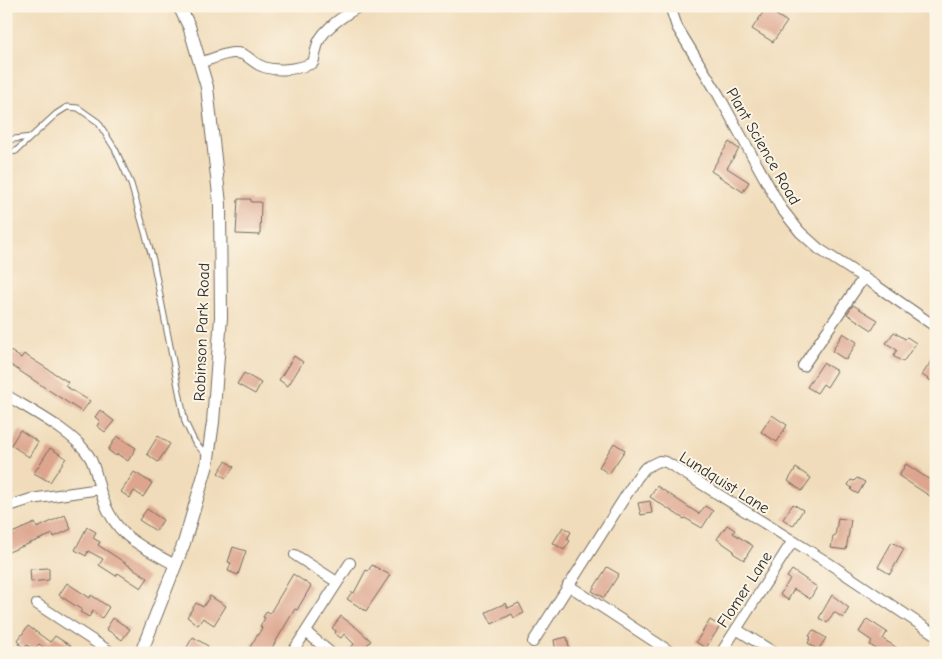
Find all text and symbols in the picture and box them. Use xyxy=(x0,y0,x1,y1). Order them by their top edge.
street label: Plant Science Road xyxy=(722,85,804,208)
street label: Robinson Park Road xyxy=(191,262,213,402)
street label: Lundquist Lane xyxy=(676,448,773,518)
street label: Flomer Lane xyxy=(714,548,776,631)

